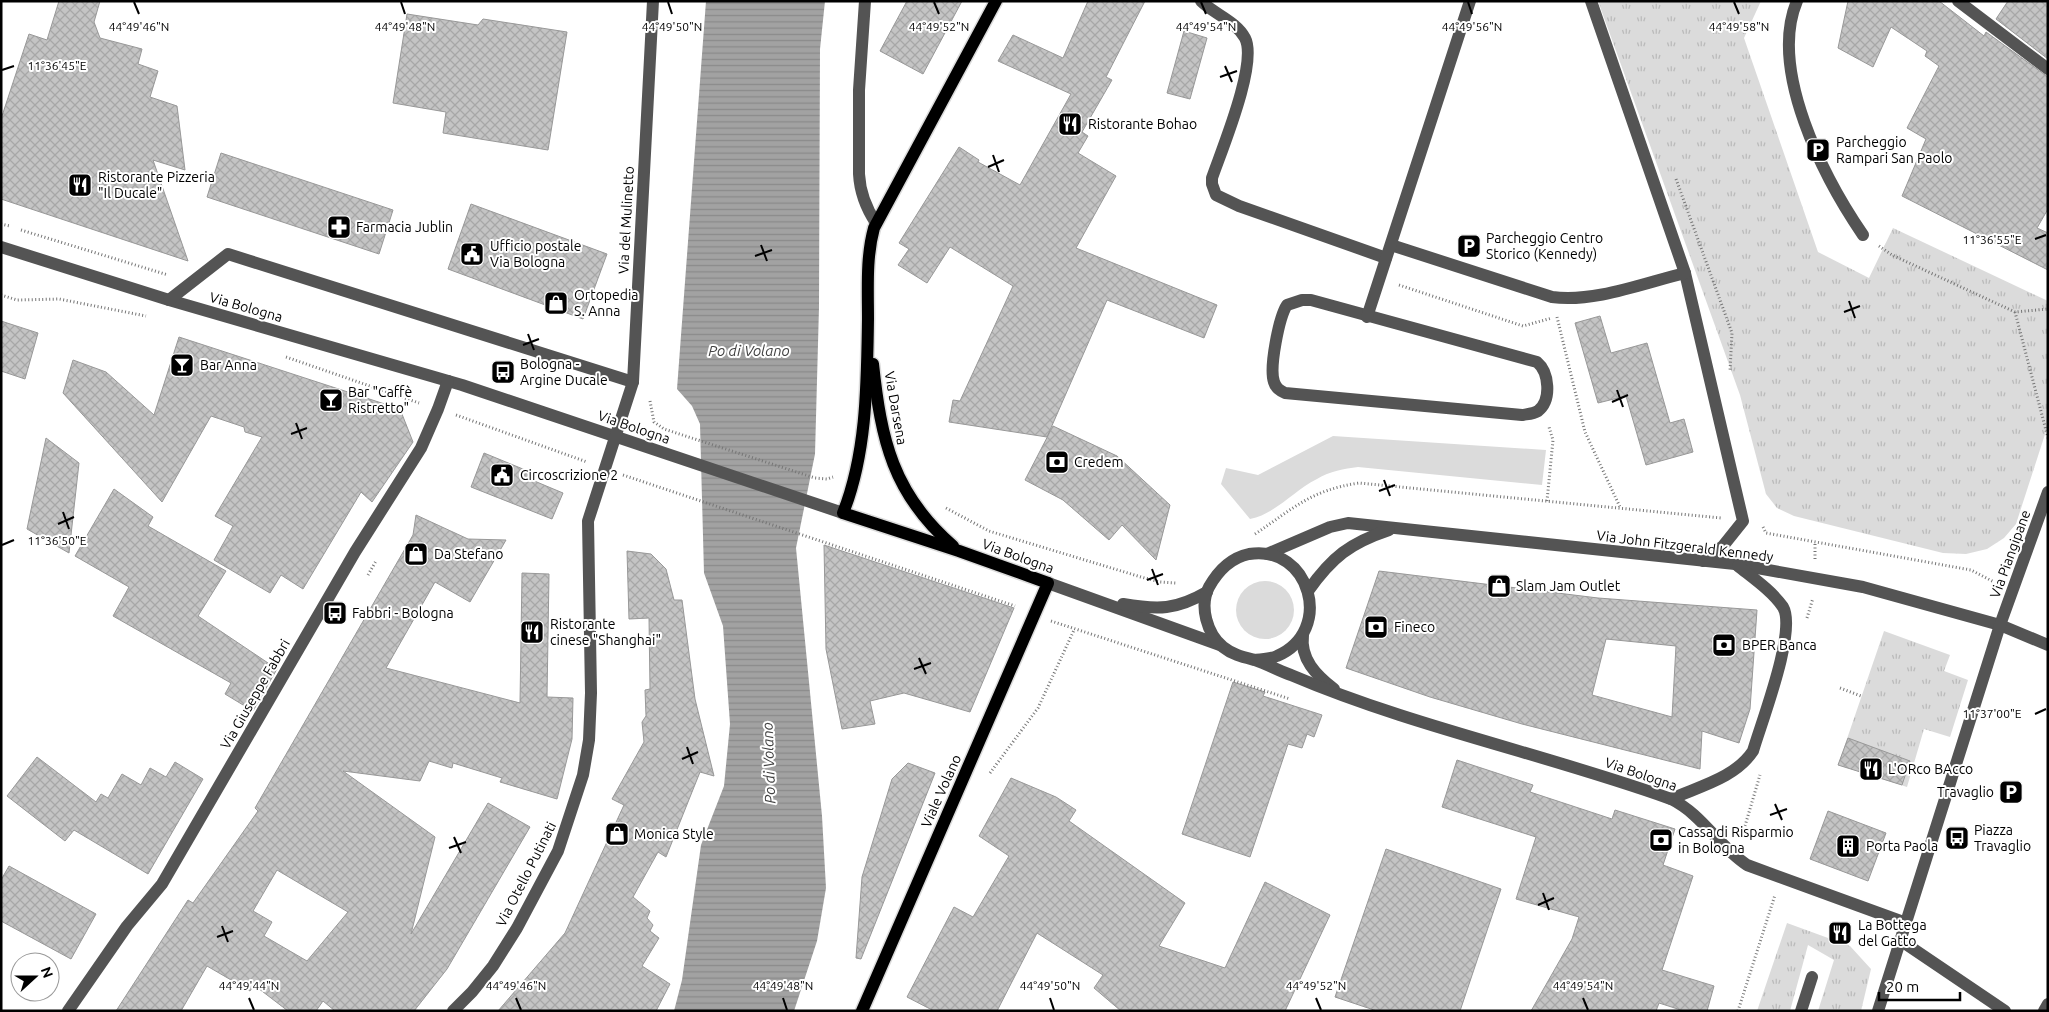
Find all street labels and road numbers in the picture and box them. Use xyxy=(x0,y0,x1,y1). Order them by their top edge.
street label: Via del Mulinetto xyxy=(615,166,637,274)
street label: Via Bologna xyxy=(208,289,284,325)
street label: Via Darsena xyxy=(882,370,910,446)
street label: Via Bologna xyxy=(596,407,672,447)
street label: Via Piangipane xyxy=(1987,508,2033,600)
street label: Via John Fitzgerald Kennedy xyxy=(1596,527,1775,565)
street label: Via Bologna xyxy=(980,536,1056,576)
street label: Via Giuseppe Fabbri xyxy=(217,636,293,752)
street label: Viale Volano xyxy=(918,752,964,830)
street label: Via Bologna xyxy=(1603,754,1679,794)
street label: Via Otello Putinati xyxy=(493,819,559,929)

